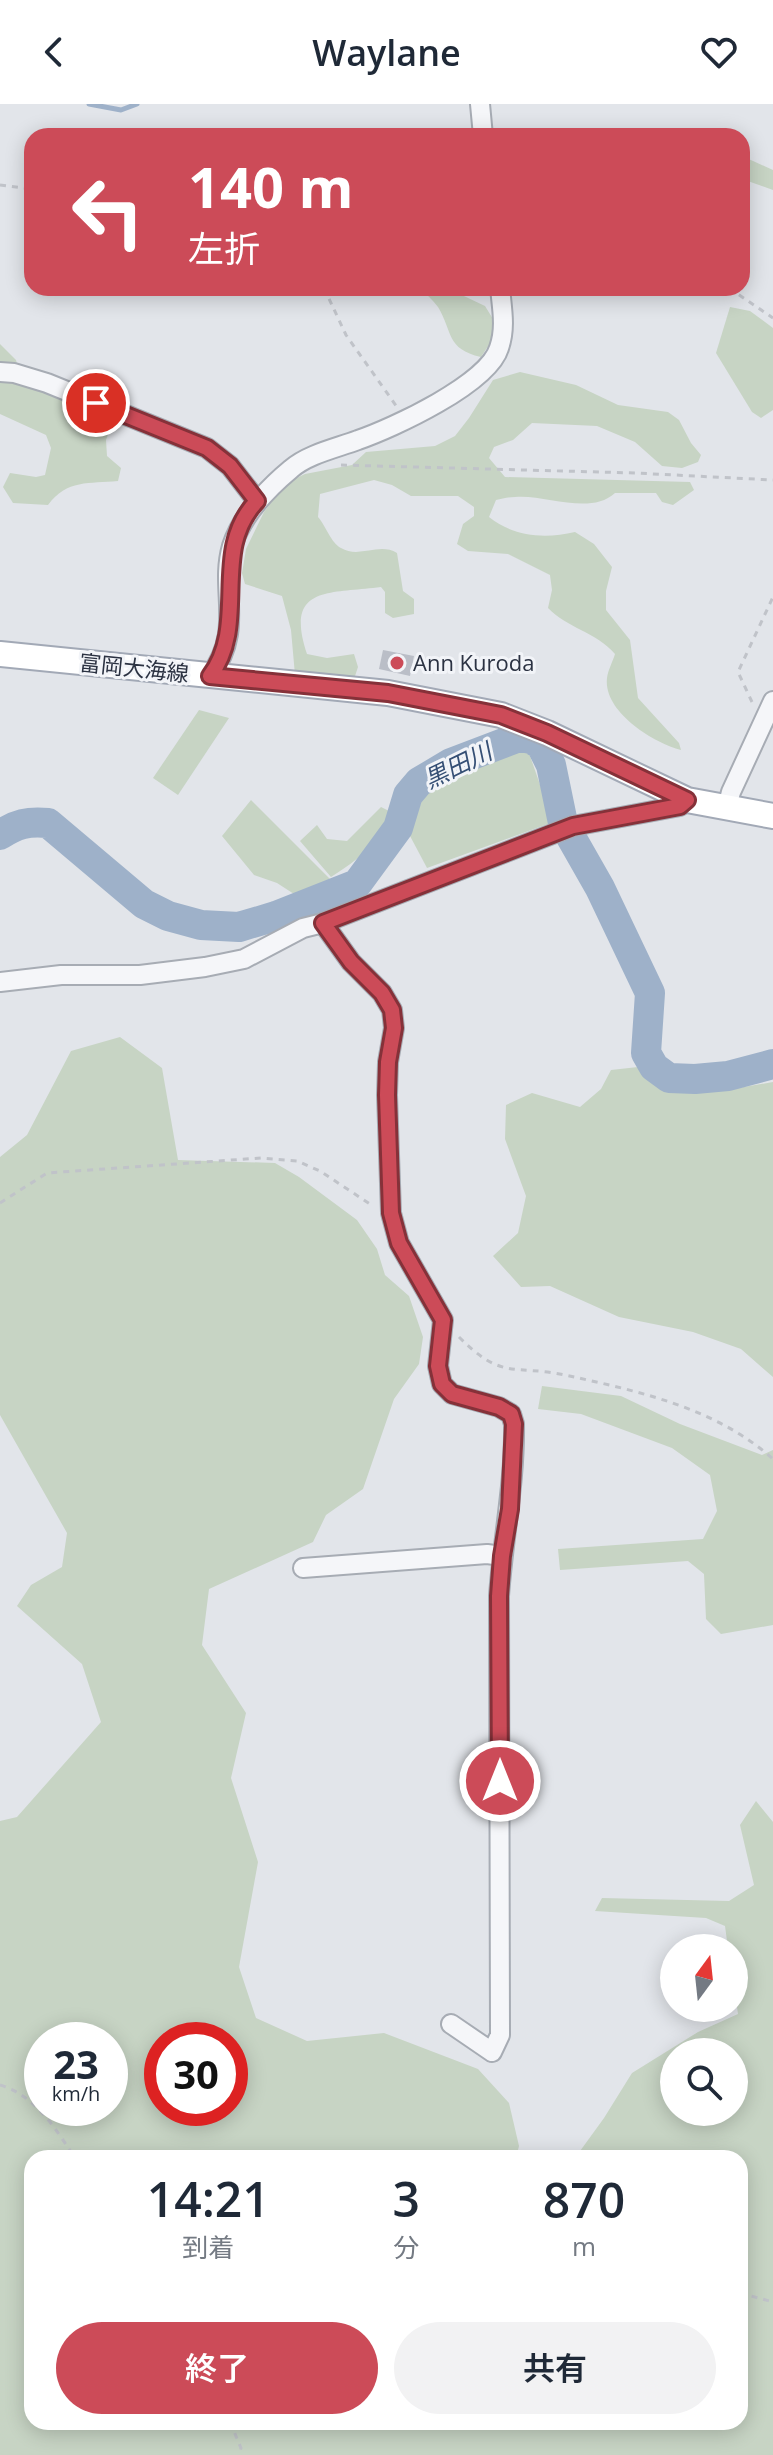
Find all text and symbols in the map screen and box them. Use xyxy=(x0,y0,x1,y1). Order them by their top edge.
text: Waylane xyxy=(312,28,461,77)
icon: back xyxy=(32,30,76,74)
icon: heart xyxy=(697,30,741,74)
text: 140 m xyxy=(188,148,354,224)
icon: left xyxy=(56,160,160,264)
text: 左折 xyxy=(188,224,260,273)
pin xyxy=(62,369,130,437)
icon: arrive xyxy=(74,381,118,425)
street label: 富岡大海線 xyxy=(78,646,190,688)
place label: Ann Kuroda xyxy=(413,647,534,677)
marker: Ann Kuroda xyxy=(388,654,406,672)
water label: 黒田川 xyxy=(418,733,500,795)
position arrow xyxy=(458,1739,542,1823)
north arrow xyxy=(660,1934,748,2022)
map controls xyxy=(660,1934,748,2126)
speed limit sign: 30 xyxy=(144,2022,248,2126)
text: 23 xyxy=(53,2036,99,2091)
button: search xyxy=(660,2038,748,2126)
text: km/h xyxy=(52,2080,100,2107)
text: 14:21 xyxy=(147,2166,270,2231)
text: 3 xyxy=(393,2166,420,2231)
text: 870 xyxy=(543,2167,625,2232)
text: m xyxy=(572,2228,596,2264)
text: 到着 xyxy=(182,2229,234,2265)
text: 分 xyxy=(393,2229,419,2265)
button: 終了 xyxy=(56,2322,378,2414)
button: 共有 xyxy=(394,2322,716,2414)

